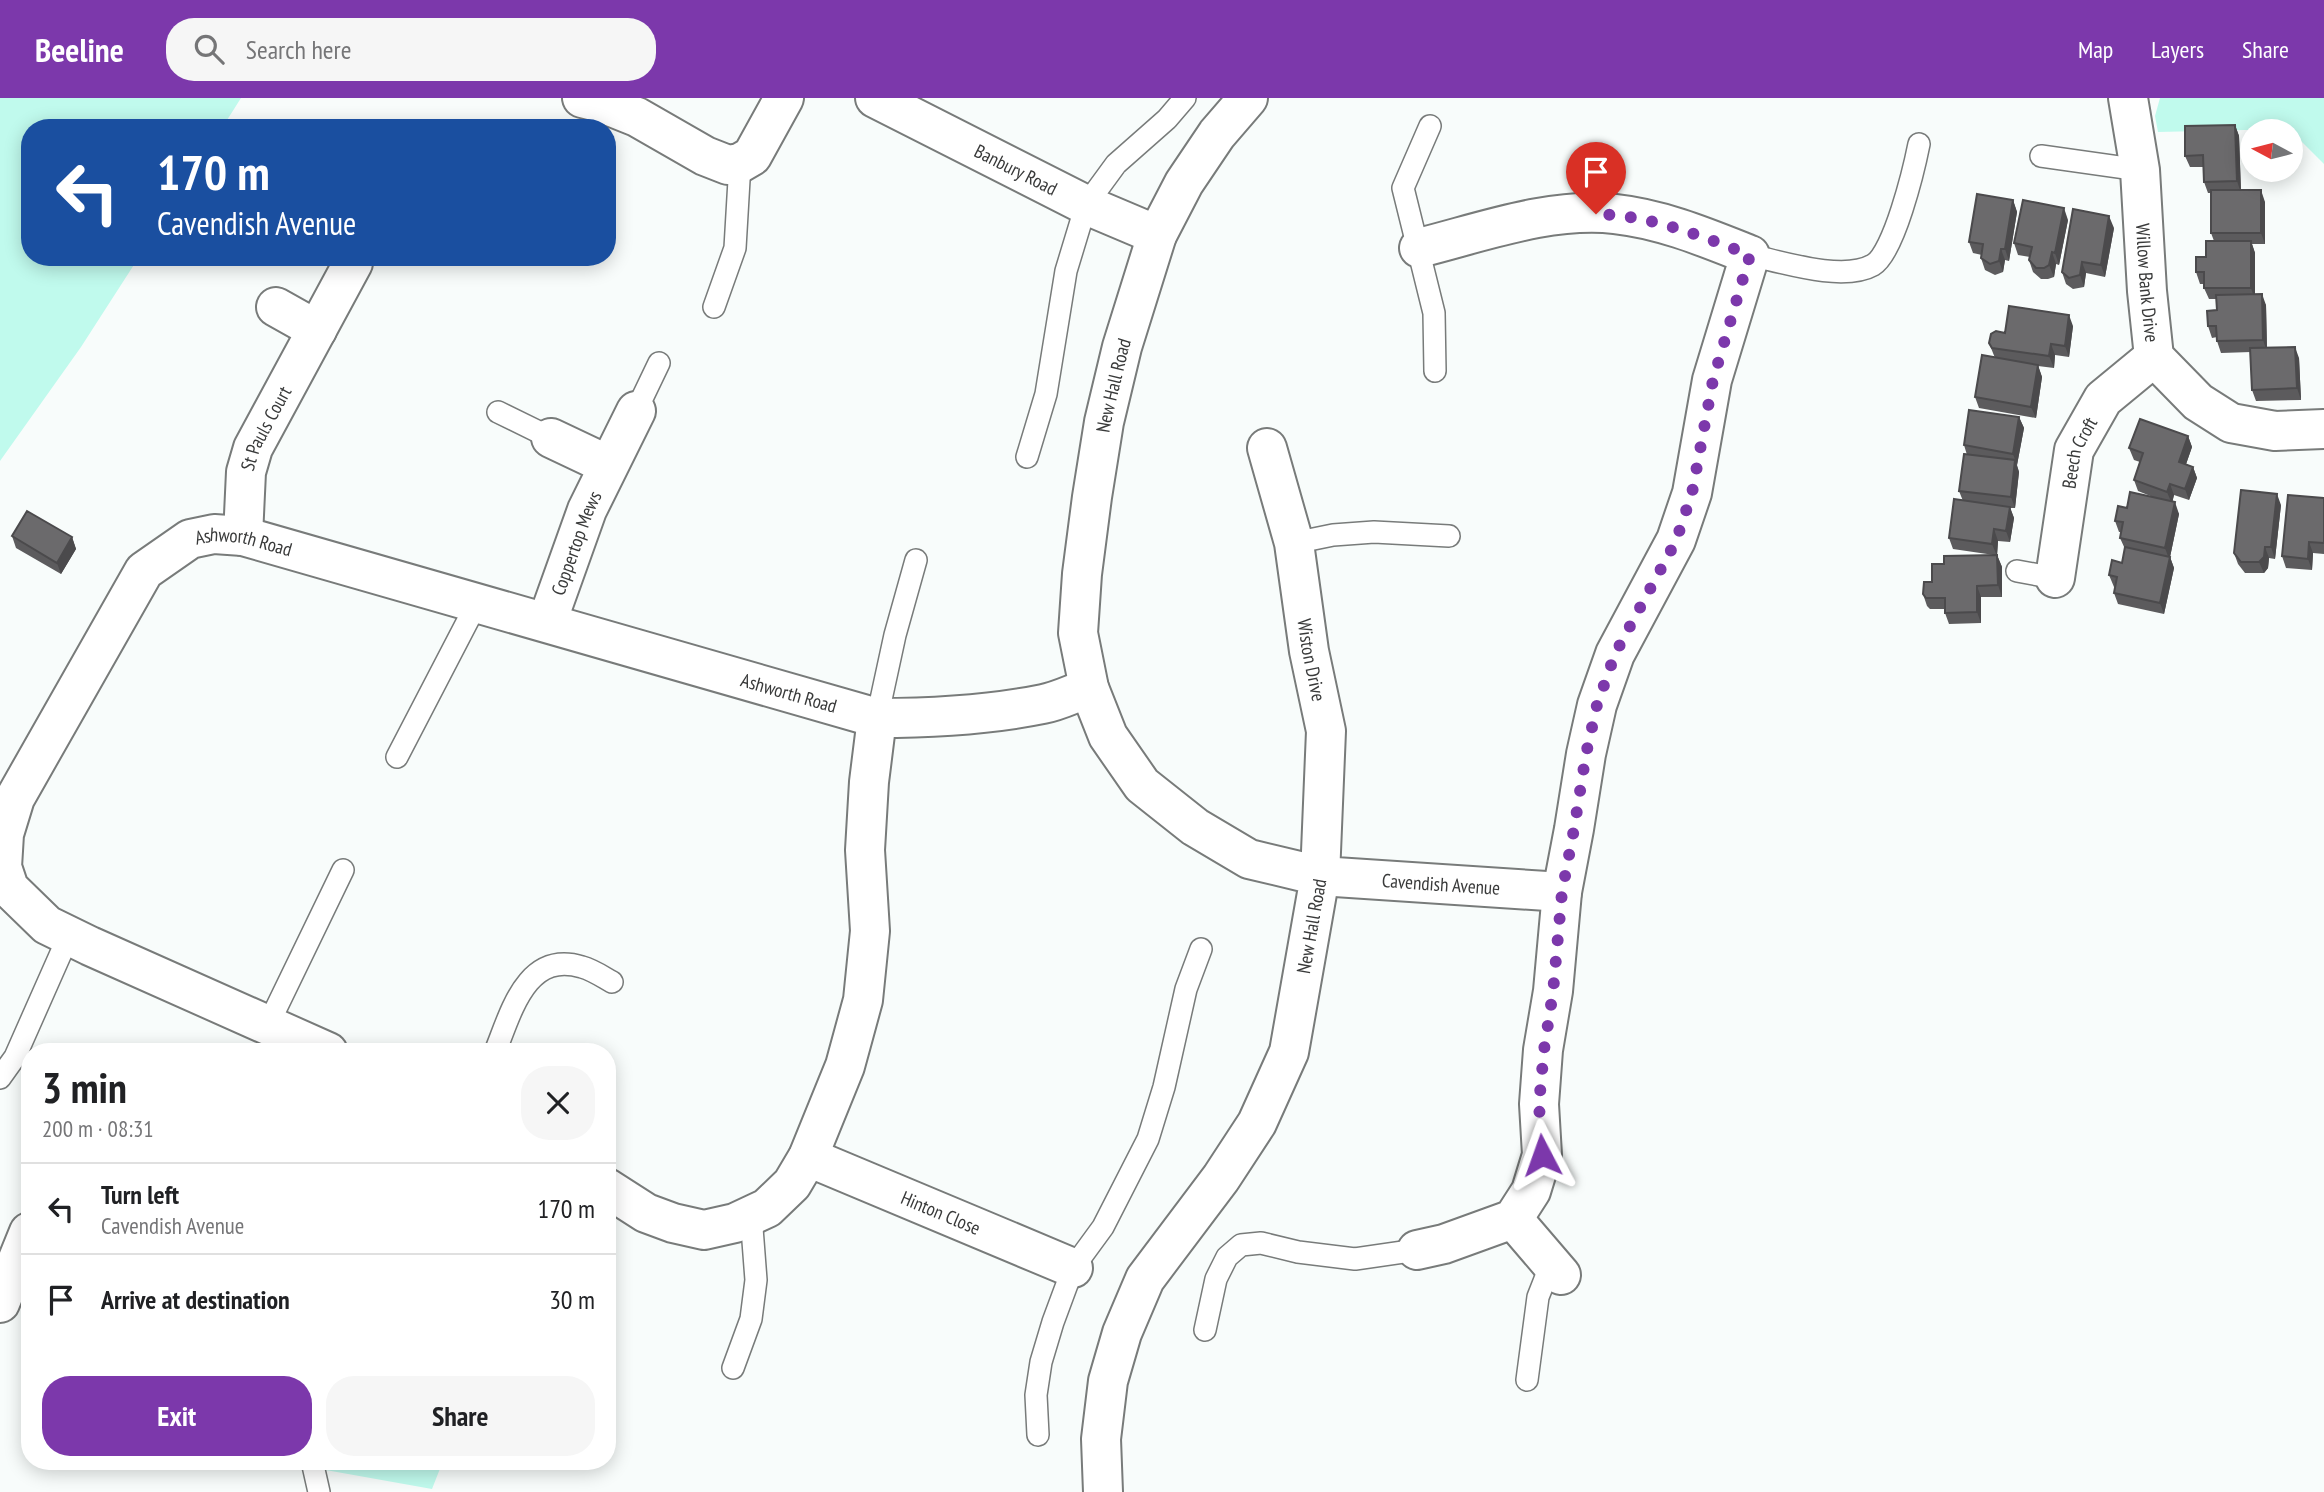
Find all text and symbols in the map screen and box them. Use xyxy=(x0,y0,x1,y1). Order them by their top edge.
search box xyxy=(166,18,656,81)
text: Beeline xyxy=(35,28,124,71)
icon: search xyxy=(190,30,228,68)
text: Search here xyxy=(246,33,351,66)
text: Map xyxy=(2078,34,2113,65)
text: Layers xyxy=(2151,34,2204,65)
text: Share xyxy=(2242,34,2289,65)
north arrow xyxy=(2240,119,2303,182)
map controls xyxy=(2240,119,2303,182)
street label: Banbury Road xyxy=(970,138,1061,200)
text: 170 m xyxy=(157,140,270,204)
pin xyxy=(1566,142,1626,214)
icon: left xyxy=(42,147,133,238)
icon: arrive xyxy=(1577,153,1615,191)
text: Cavendish Avenue xyxy=(157,202,356,244)
street label: Willow Bank Drive xyxy=(2131,223,2164,343)
street label: New Hall Road xyxy=(1091,335,1136,434)
street label: St Pauls Court xyxy=(235,381,297,473)
street label: Beech Croft xyxy=(2056,412,2103,490)
street label: Coppertop Mews xyxy=(546,487,607,598)
street label: Ashworth Road xyxy=(193,522,295,561)
street label: Wiston Drive xyxy=(1293,617,1331,704)
street label: Ashworth Road xyxy=(738,668,840,718)
street label: Cavendish Avenue xyxy=(1381,868,1501,900)
street label: New Hall Road xyxy=(1291,877,1331,975)
text: 3 min xyxy=(42,1060,127,1115)
button: close xyxy=(521,1066,595,1140)
text: 200 m · 08:31 xyxy=(42,1114,154,1143)
position arrow xyxy=(1505,1118,1579,1192)
text: Turn left xyxy=(101,1178,179,1211)
street label: Hinton Close xyxy=(897,1185,984,1240)
icon: left xyxy=(42,1190,80,1228)
text: 170 m xyxy=(537,1192,595,1225)
text: Cavendish Avenue xyxy=(101,1211,244,1240)
icon: arrive xyxy=(42,1281,80,1319)
text: Arrive at destination xyxy=(101,1283,290,1316)
text: 30 m xyxy=(549,1283,595,1316)
button: Exit xyxy=(42,1376,312,1456)
button: Share xyxy=(326,1376,595,1456)

